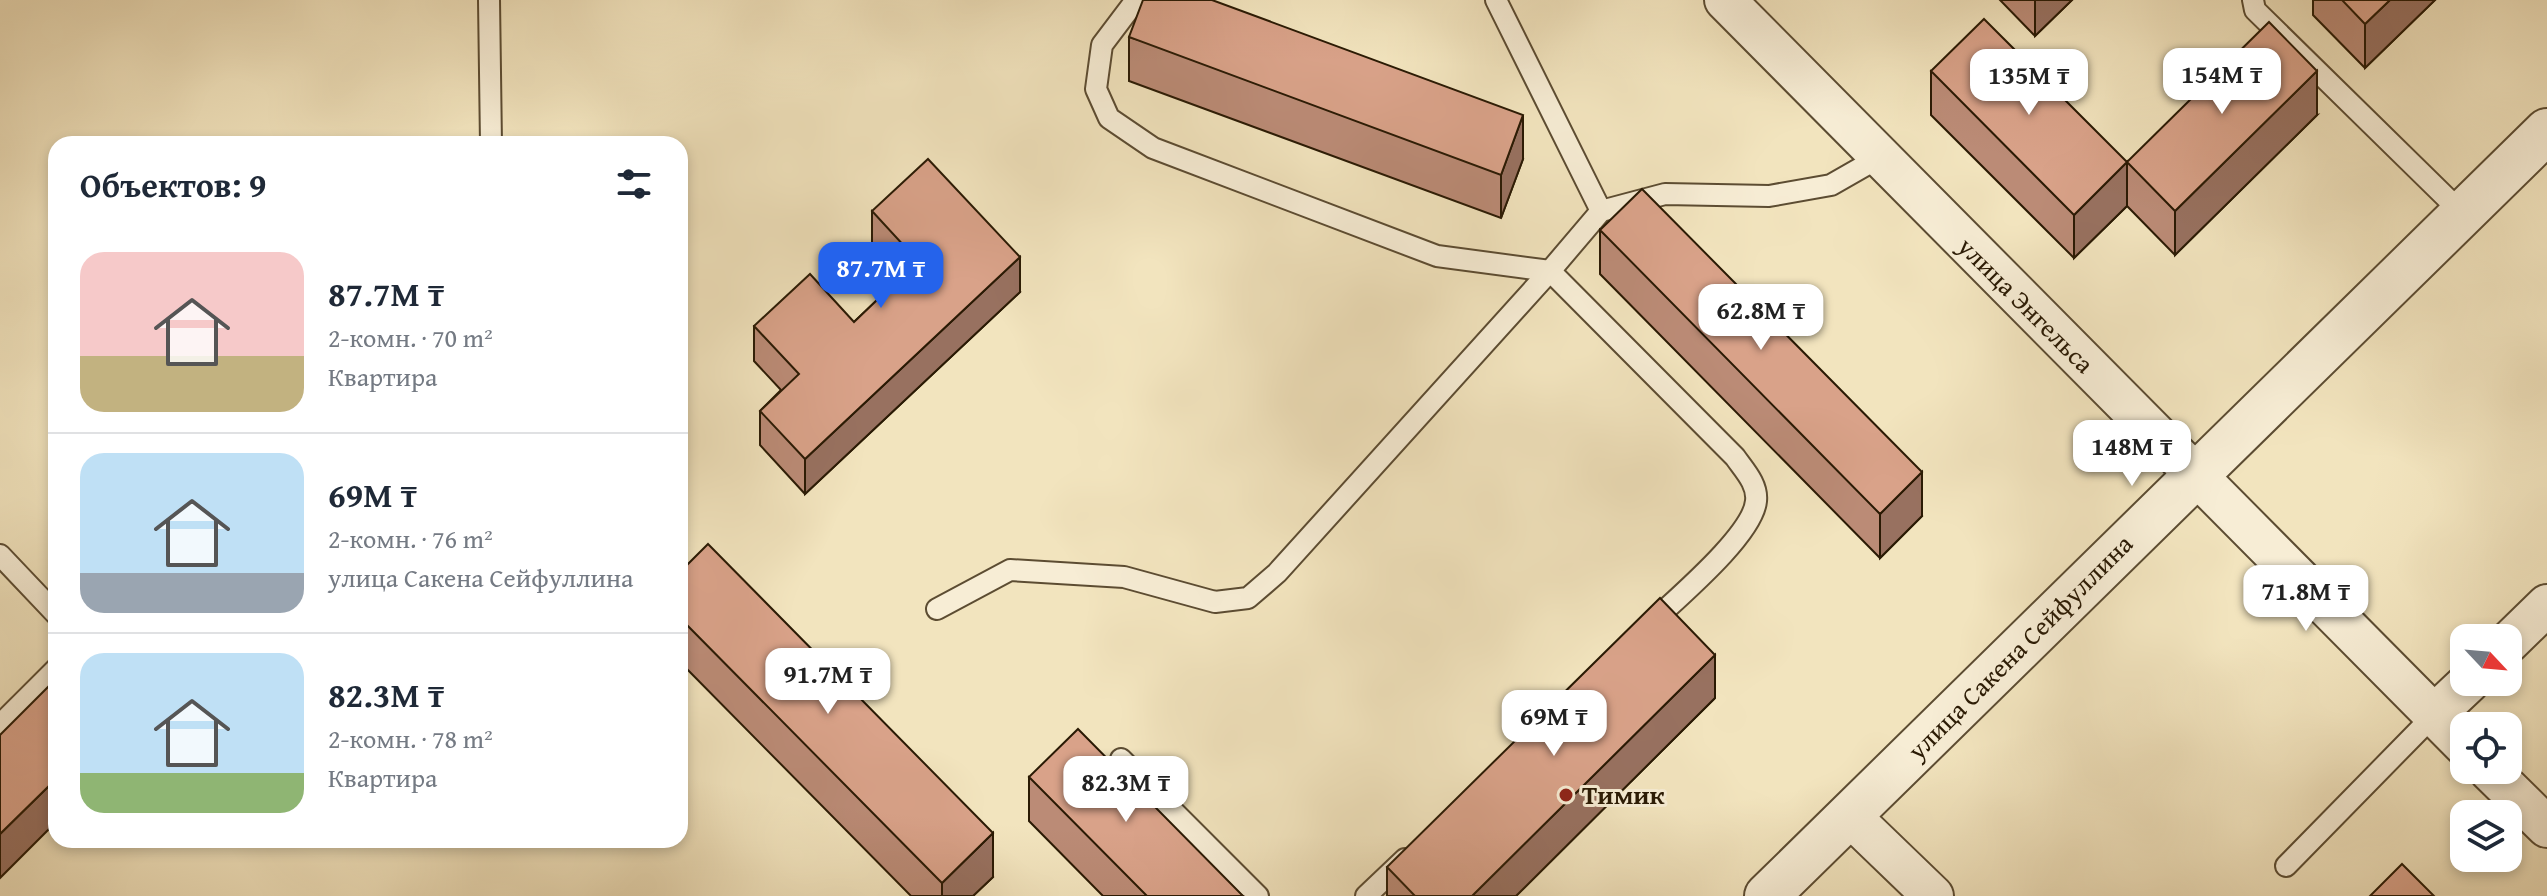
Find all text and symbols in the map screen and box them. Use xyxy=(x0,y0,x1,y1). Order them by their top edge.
pin: 154M ₸ xyxy=(2157,48,2287,116)
pin: 135M ₸ xyxy=(1964,49,2094,117)
text: 154M ₸ xyxy=(2181,54,2263,93)
text: 135M ₸ xyxy=(1988,55,2070,94)
text: Объектов: 9 xyxy=(80,160,266,209)
icon: filters xyxy=(612,162,656,206)
street label: улица Энгельса xyxy=(1948,227,2104,382)
pin: 87.7M ₸ xyxy=(807,242,955,310)
text: 87.7M ₸ xyxy=(836,248,926,287)
text: 87.7M ₸ xyxy=(328,269,445,318)
icon: home xyxy=(144,284,240,380)
pin: 62.8M ₸ xyxy=(1687,284,1835,352)
text: 62.8M ₸ xyxy=(1716,290,1806,329)
text: 2-комн. · 70 m² xyxy=(328,318,493,357)
text: Квартира xyxy=(328,357,437,396)
pin: 148M ₸ xyxy=(2067,420,2197,488)
text: 148M ₸ xyxy=(2091,426,2173,465)
text: 69M ₸ xyxy=(328,470,418,519)
icon: home xyxy=(144,485,240,581)
text: 2-комн. · 76 m² xyxy=(328,519,493,558)
street label: улица Сакена Сейфуллина xyxy=(1897,524,2142,769)
text: улица Сакена Сейфуллина xyxy=(328,558,633,597)
pin: 71.8M ₸ xyxy=(2232,565,2380,633)
text: 71.8M ₸ xyxy=(2261,571,2351,610)
north arrow xyxy=(2450,624,2522,696)
map controls xyxy=(2450,624,2522,872)
pin: 91.7M ₸ xyxy=(754,648,902,716)
text: 91.7M ₸ xyxy=(783,654,873,693)
text: 82.3M ₸ xyxy=(328,670,445,719)
icon: home xyxy=(144,685,240,781)
pin: 69M ₸ xyxy=(1498,690,1610,758)
text: 69M ₸ xyxy=(1520,696,1588,735)
button: locate xyxy=(2450,712,2522,784)
text: 2-комн. · 78 m² xyxy=(328,719,493,758)
pin: 82.3M ₸ xyxy=(1052,756,1200,824)
text: Квартира xyxy=(328,758,437,797)
text: 82.3M ₸ xyxy=(1081,762,1171,801)
place label: Тимик xyxy=(1582,775,1665,814)
marker: Тимик xyxy=(1557,786,1575,804)
button: layers xyxy=(2450,800,2522,872)

